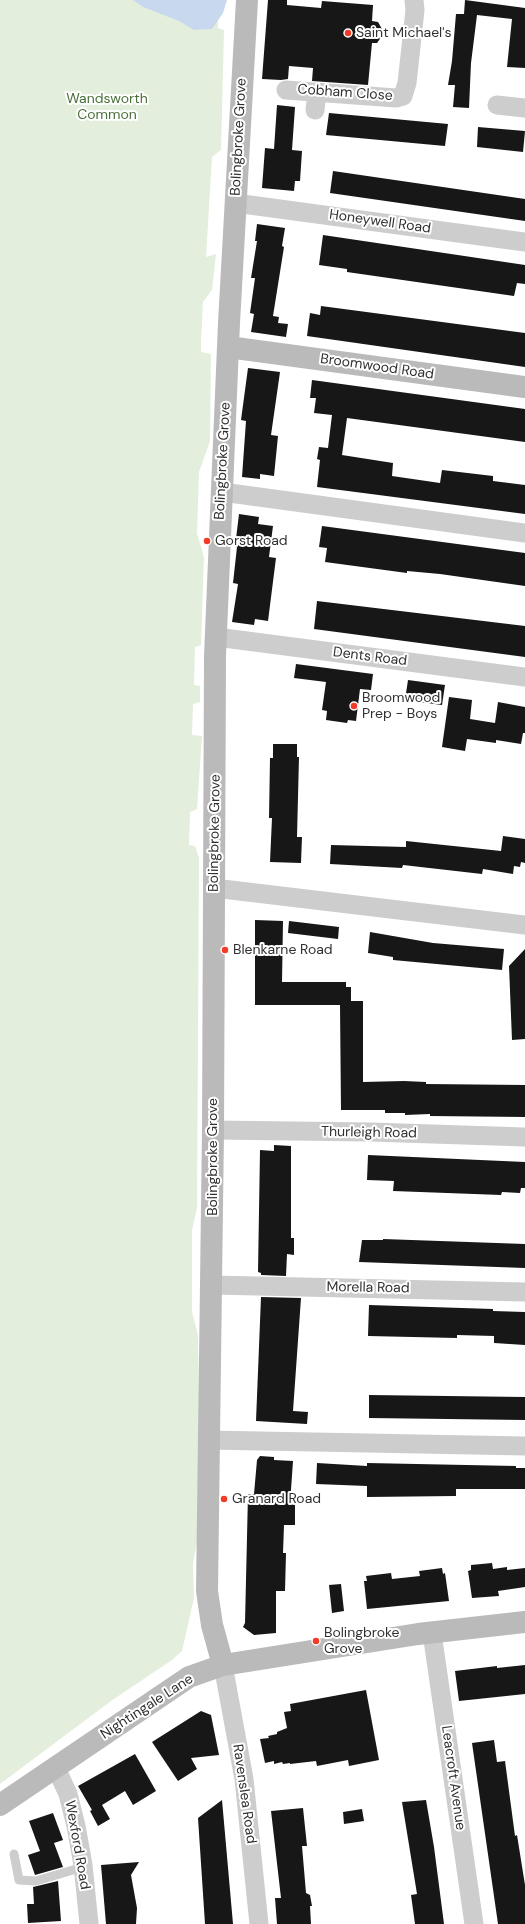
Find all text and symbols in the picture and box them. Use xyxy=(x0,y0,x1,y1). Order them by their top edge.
place label: Saint Michael's xyxy=(356,25,451,41)
marker: Saint Michael's xyxy=(343,28,353,38)
street label: Bolingbroke Grove xyxy=(228,78,250,196)
street label: Cobham Close xyxy=(297,81,393,105)
park label: Wandsworth Common xyxy=(66,91,148,124)
street label: Honeywell Road xyxy=(328,207,432,237)
street label: Broomwood Road xyxy=(319,351,435,383)
street label: Bolingbroke Grove xyxy=(212,402,234,520)
place label: Gorst Road xyxy=(215,533,288,549)
marker: Gorst Road xyxy=(202,536,212,546)
street label: Dents Road xyxy=(332,644,408,670)
place label: Broomwood Prep - Boys xyxy=(362,690,440,722)
marker: Broomwood Prep - Boys xyxy=(349,701,359,711)
street label: Bolingbroke Grove xyxy=(206,774,224,892)
place label: Blenkarne Road xyxy=(233,942,333,958)
marker: Blenkarne Road xyxy=(220,945,230,955)
street label: Bolingbroke Grove xyxy=(205,1098,221,1216)
street label: Thurleigh Road xyxy=(321,1124,417,1142)
street label: Morella Road xyxy=(326,1279,410,1297)
place label: Granard Road xyxy=(232,1491,321,1507)
marker: Granard Road xyxy=(219,1494,229,1504)
place label: Bolingbroke Grove xyxy=(324,1625,400,1658)
marker: Bolingbroke Grove xyxy=(311,1636,321,1646)
street label: Nightingale Lane xyxy=(98,1671,196,1743)
street label: Leacroft Avenue xyxy=(437,1725,469,1831)
street label: Ravenslea Road xyxy=(229,1743,259,1845)
street label: Wexford Road xyxy=(61,1799,93,1891)

